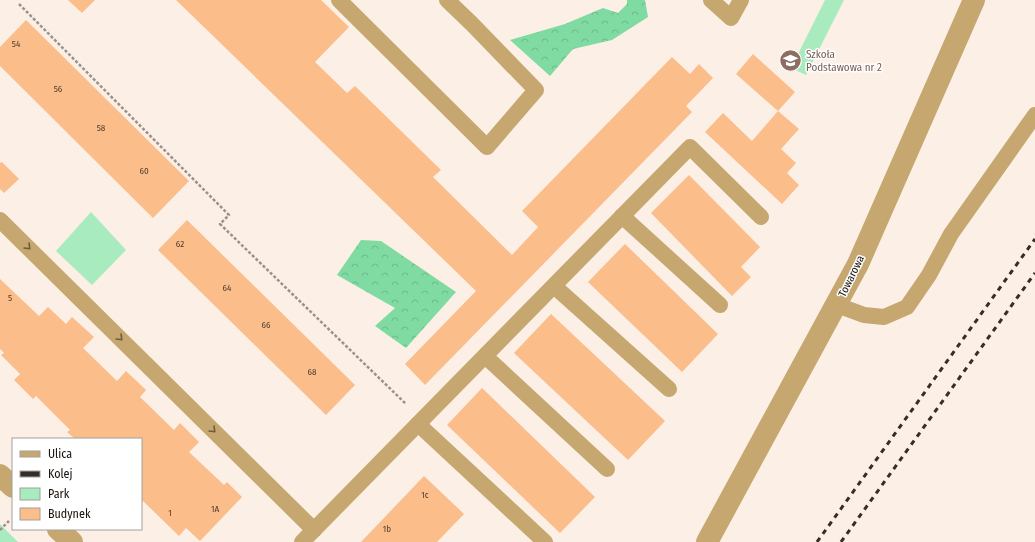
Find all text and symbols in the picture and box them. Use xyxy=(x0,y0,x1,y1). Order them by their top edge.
house number: 54 xyxy=(12,39,21,49)
school or university icon: Szkoła Podstawowa nr 2 xyxy=(778,47,804,73)
place label: Szkoła Podstawowa nr 2 xyxy=(806,48,882,74)
house number: 56 xyxy=(54,84,63,94)
house number: 58 xyxy=(97,123,106,133)
house number: 60 xyxy=(139,166,149,176)
house number: 62 xyxy=(176,239,184,249)
one-way arrow xyxy=(23,242,31,250)
street label: Towarowa xyxy=(836,253,867,299)
house number: 64 xyxy=(223,283,232,293)
house number: 5 xyxy=(8,293,12,303)
house number: 66 xyxy=(262,320,271,330)
one-way arrow xyxy=(115,333,123,341)
house number: 68 xyxy=(308,367,317,377)
one-way arrow xyxy=(208,425,216,433)
legend xyxy=(12,438,142,530)
text: Ulica xyxy=(48,447,72,461)
text: Kolej xyxy=(48,467,73,481)
text: Park xyxy=(48,487,70,501)
house number: 1c xyxy=(421,490,429,500)
house number: 1A xyxy=(211,504,219,514)
text: Budynek xyxy=(48,507,91,521)
house number: 1 xyxy=(168,508,172,518)
house number: 1b xyxy=(383,524,391,534)

